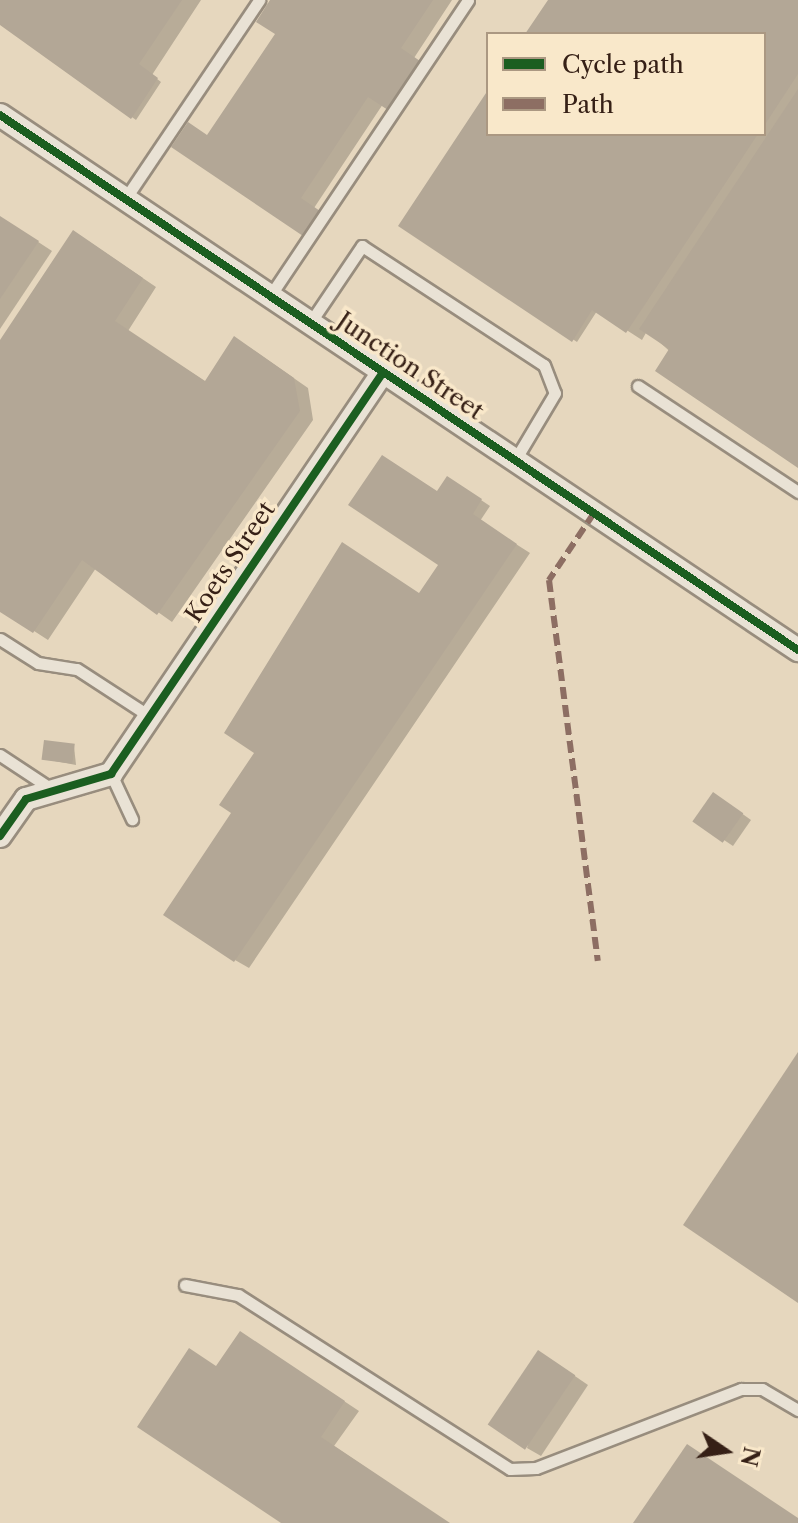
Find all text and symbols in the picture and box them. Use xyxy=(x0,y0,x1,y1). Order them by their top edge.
legend xyxy=(486,32,766,136)
text: Cycle path xyxy=(562,50,684,79)
text: Path xyxy=(562,90,614,119)
street label: Junction Street xyxy=(331,306,489,426)
street label: Koets Street xyxy=(179,496,281,628)
north arrow xyxy=(686,1411,766,1491)
text: N xyxy=(735,1444,765,1469)

